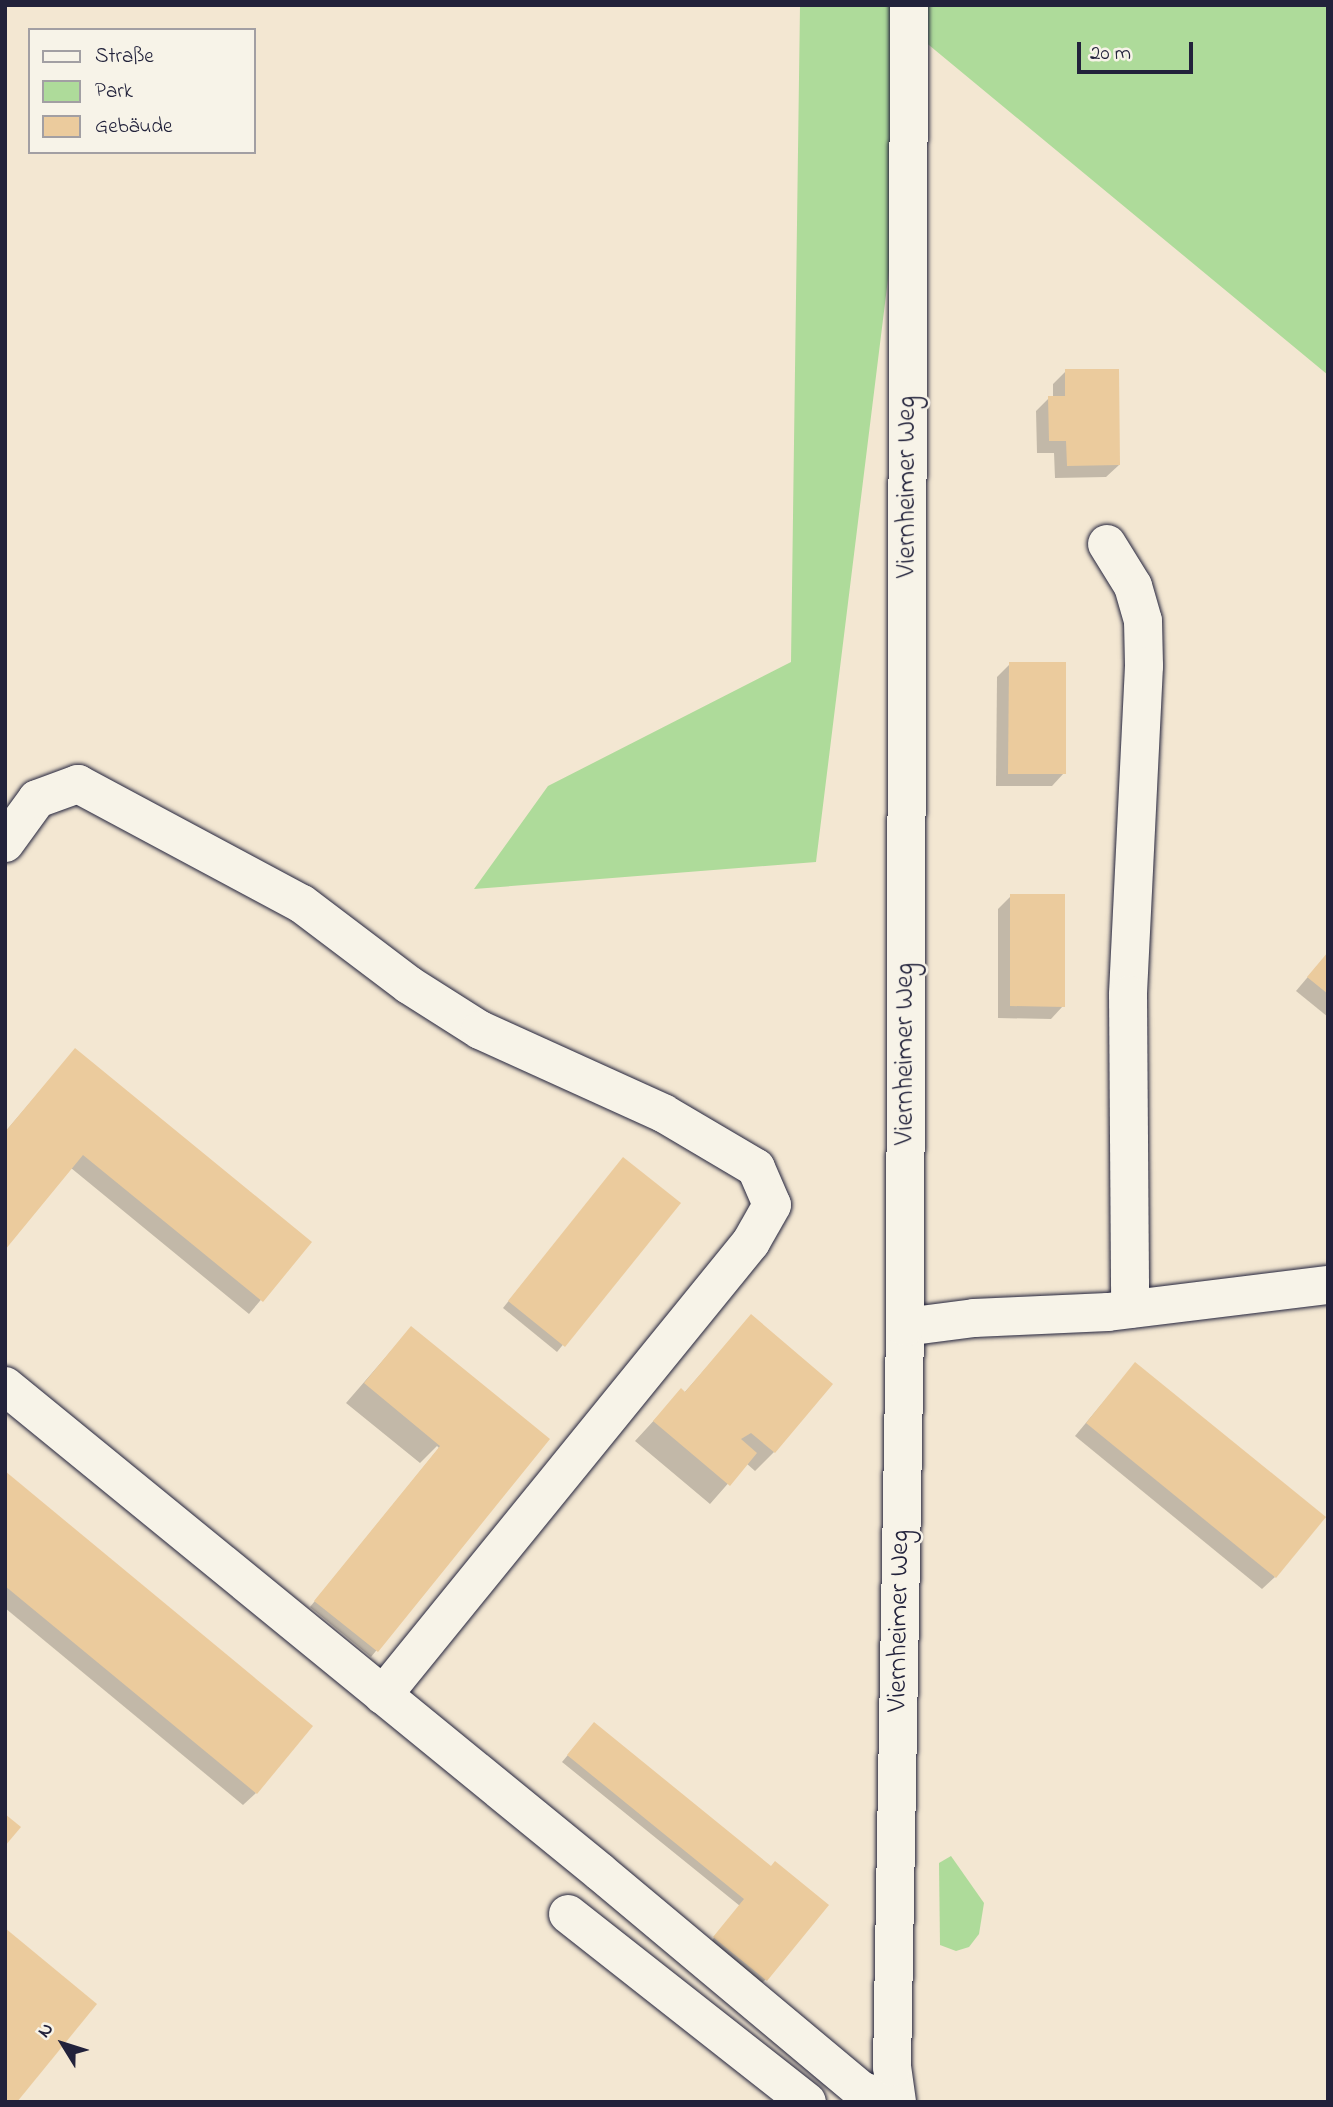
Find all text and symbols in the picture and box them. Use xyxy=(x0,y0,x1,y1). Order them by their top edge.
legend xyxy=(28,28,256,154)
scale bar xyxy=(1081,28,1196,72)
text: 20 m xyxy=(1090,39,1131,69)
text: Straße xyxy=(95,42,154,72)
text: Park xyxy=(95,77,133,107)
text: Gebäude xyxy=(95,112,172,142)
street label: Viernheimer Weg xyxy=(891,396,925,578)
street label: Viernheimer Weg xyxy=(889,963,923,1145)
street label: Viernheimer Weg xyxy=(882,1530,918,1712)
north arrow xyxy=(28,2009,98,2079)
text: N xyxy=(31,2017,61,2044)

